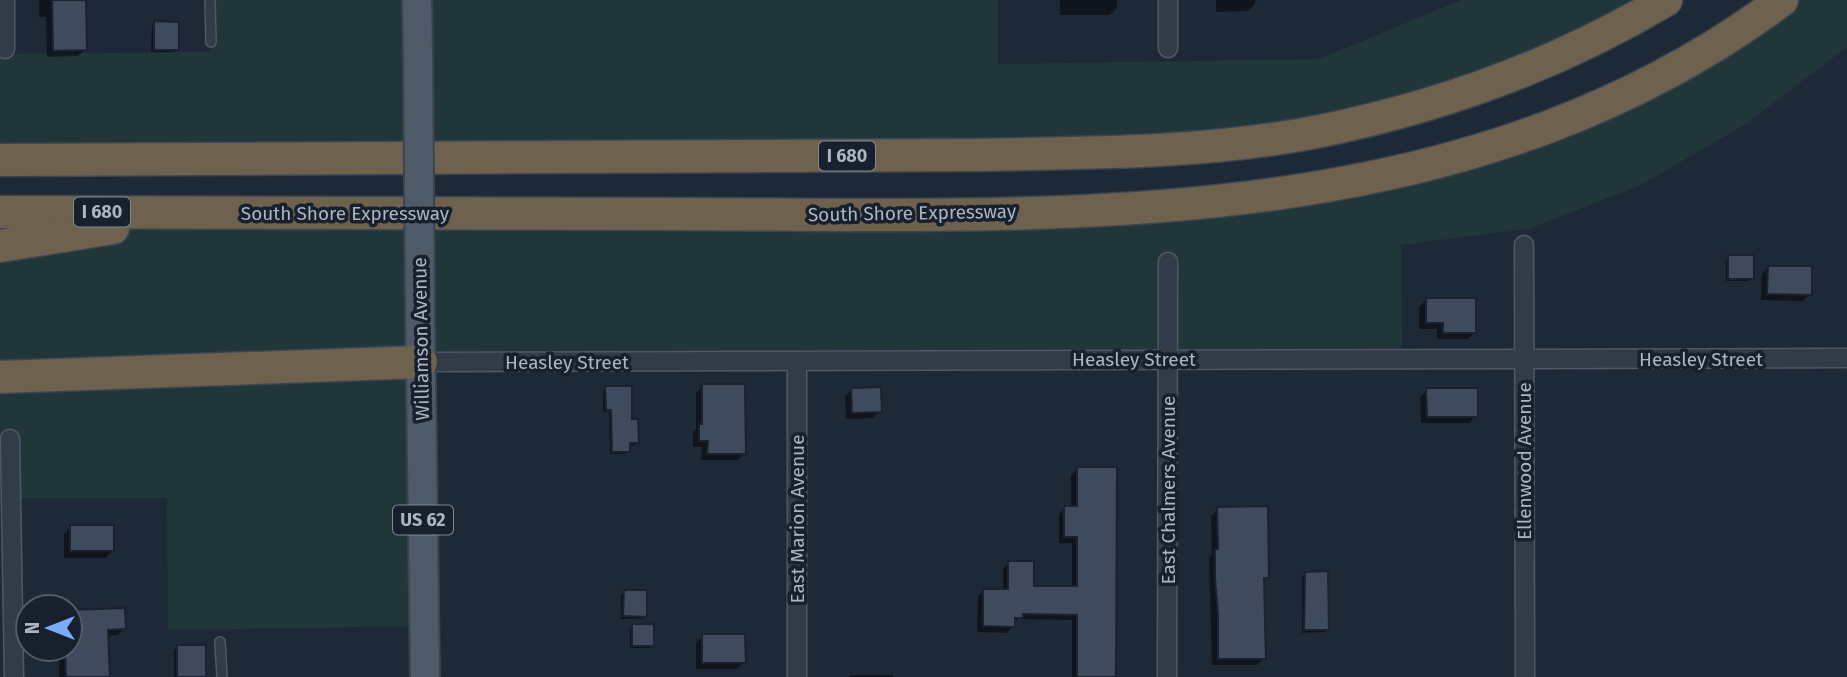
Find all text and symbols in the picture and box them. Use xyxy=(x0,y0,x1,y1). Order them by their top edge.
road number: I 680 xyxy=(819,141,875,170)
road number: I 680 xyxy=(74,197,130,226)
street label: South Shore Expressway xyxy=(808,200,1017,226)
street label: South Shore Expressway xyxy=(241,202,450,225)
street label: Williamson Avenue xyxy=(408,257,434,421)
street label: Heasley Street xyxy=(1072,348,1196,371)
street label: Heasley Street xyxy=(1639,348,1763,371)
street label: Heasley Street xyxy=(505,351,629,374)
street label: Ellenwood Avenue xyxy=(1513,382,1536,540)
street label: East Chalmers Avenue xyxy=(1157,396,1180,584)
street label: East Marion Avenue xyxy=(786,435,809,604)
road number: US 62 xyxy=(393,506,453,534)
north arrow xyxy=(14,593,84,663)
text: N xyxy=(21,622,44,634)

